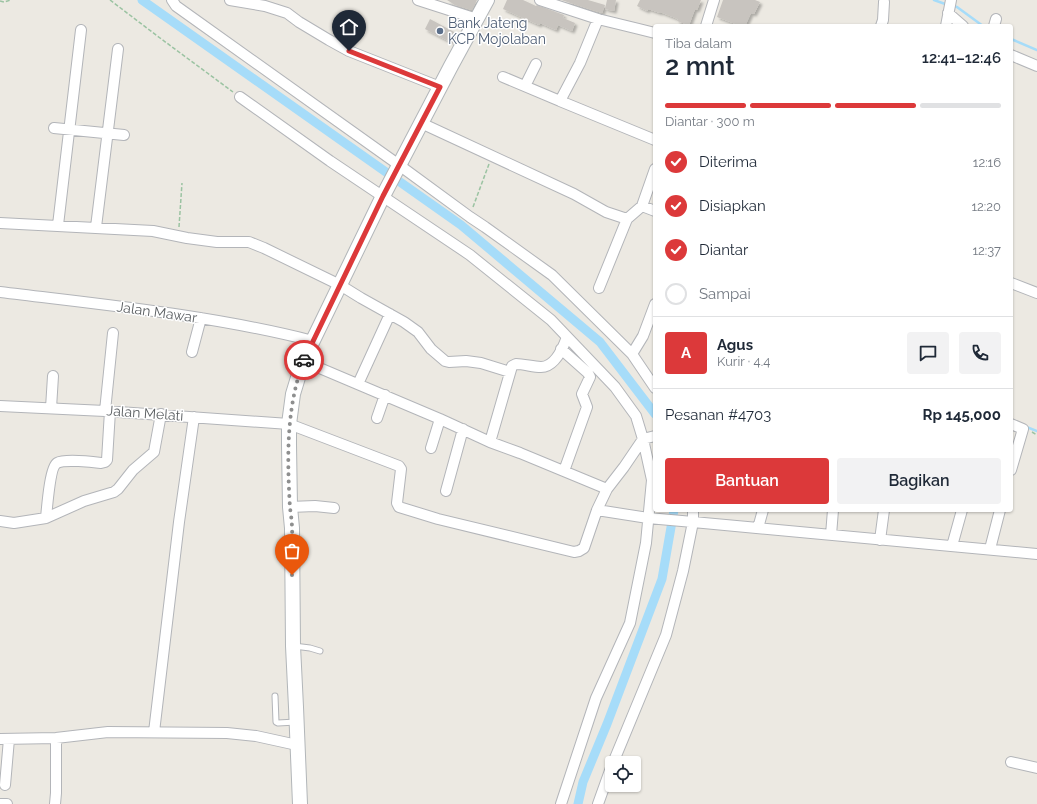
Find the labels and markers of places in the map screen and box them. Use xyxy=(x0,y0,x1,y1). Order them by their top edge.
pin xyxy=(332,10,366,51)
place label: Bank Jateng KCP Mojolaban xyxy=(448,15,546,47)
marker: Bank Jateng KCP Mojolaban xyxy=(435,26,445,36)
pin xyxy=(275,534,309,575)

